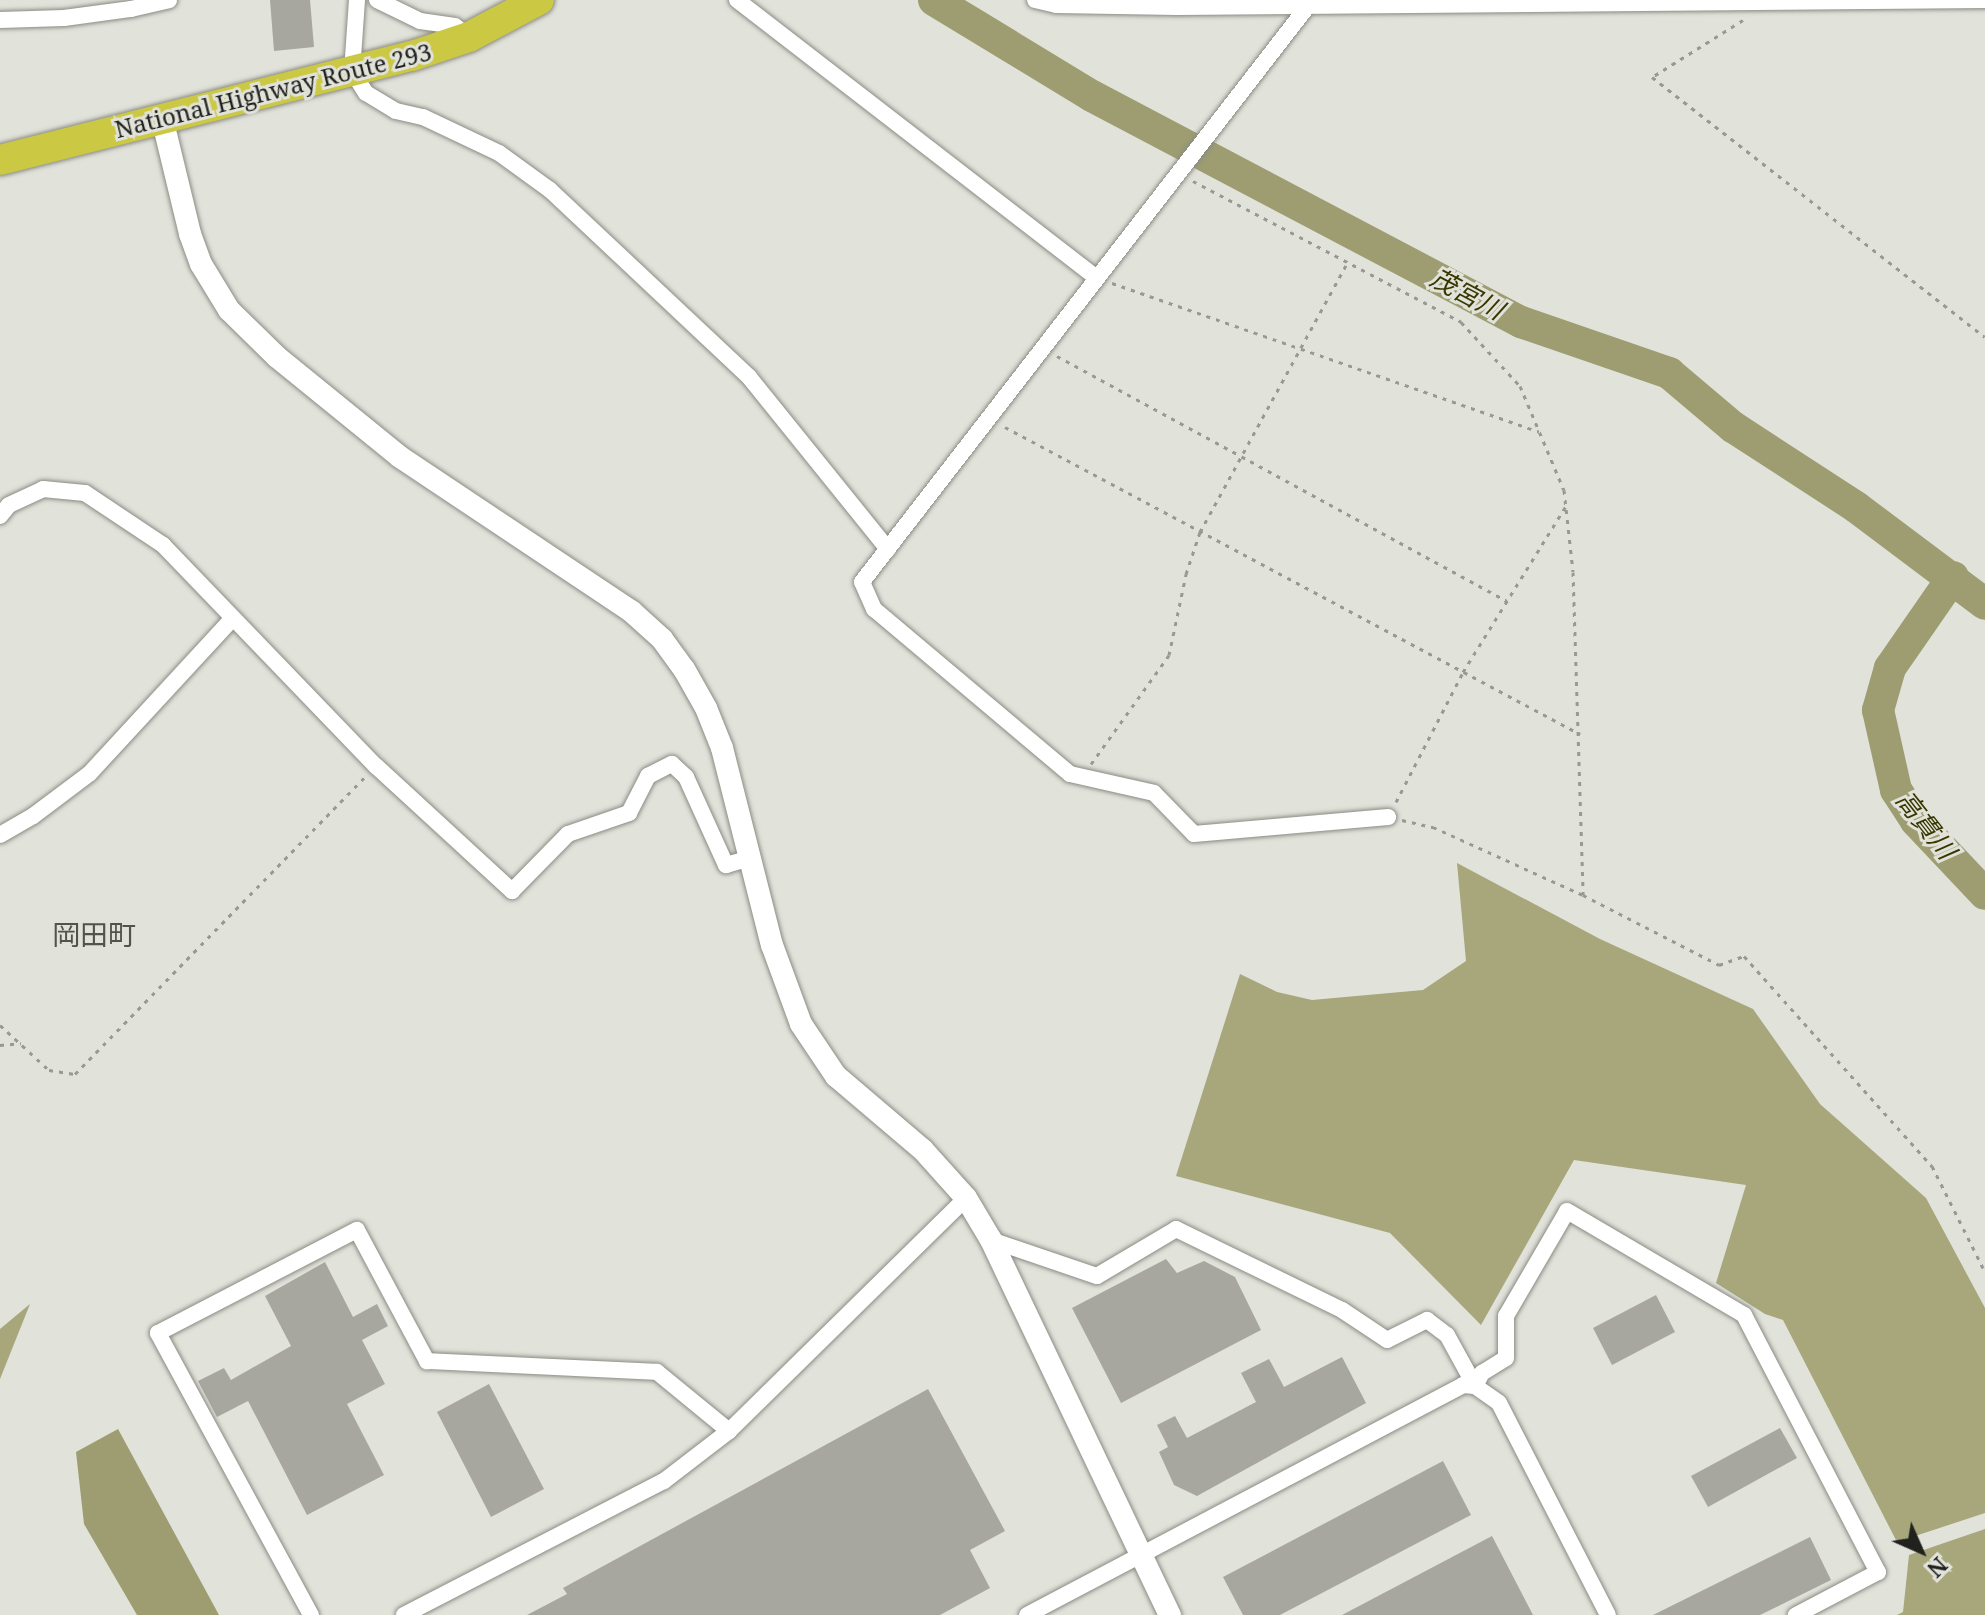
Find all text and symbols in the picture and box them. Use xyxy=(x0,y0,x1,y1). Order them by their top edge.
street label: National Highway Route 293 xyxy=(112,37,434,143)
water label: 茂宮川 xyxy=(1425,262,1509,326)
water label: 高貫川 xyxy=(1890,785,1962,865)
district label: 岡田町 xyxy=(52,917,136,951)
north arrow xyxy=(1881,1511,1961,1591)
text: N xyxy=(1921,1551,1955,1585)

